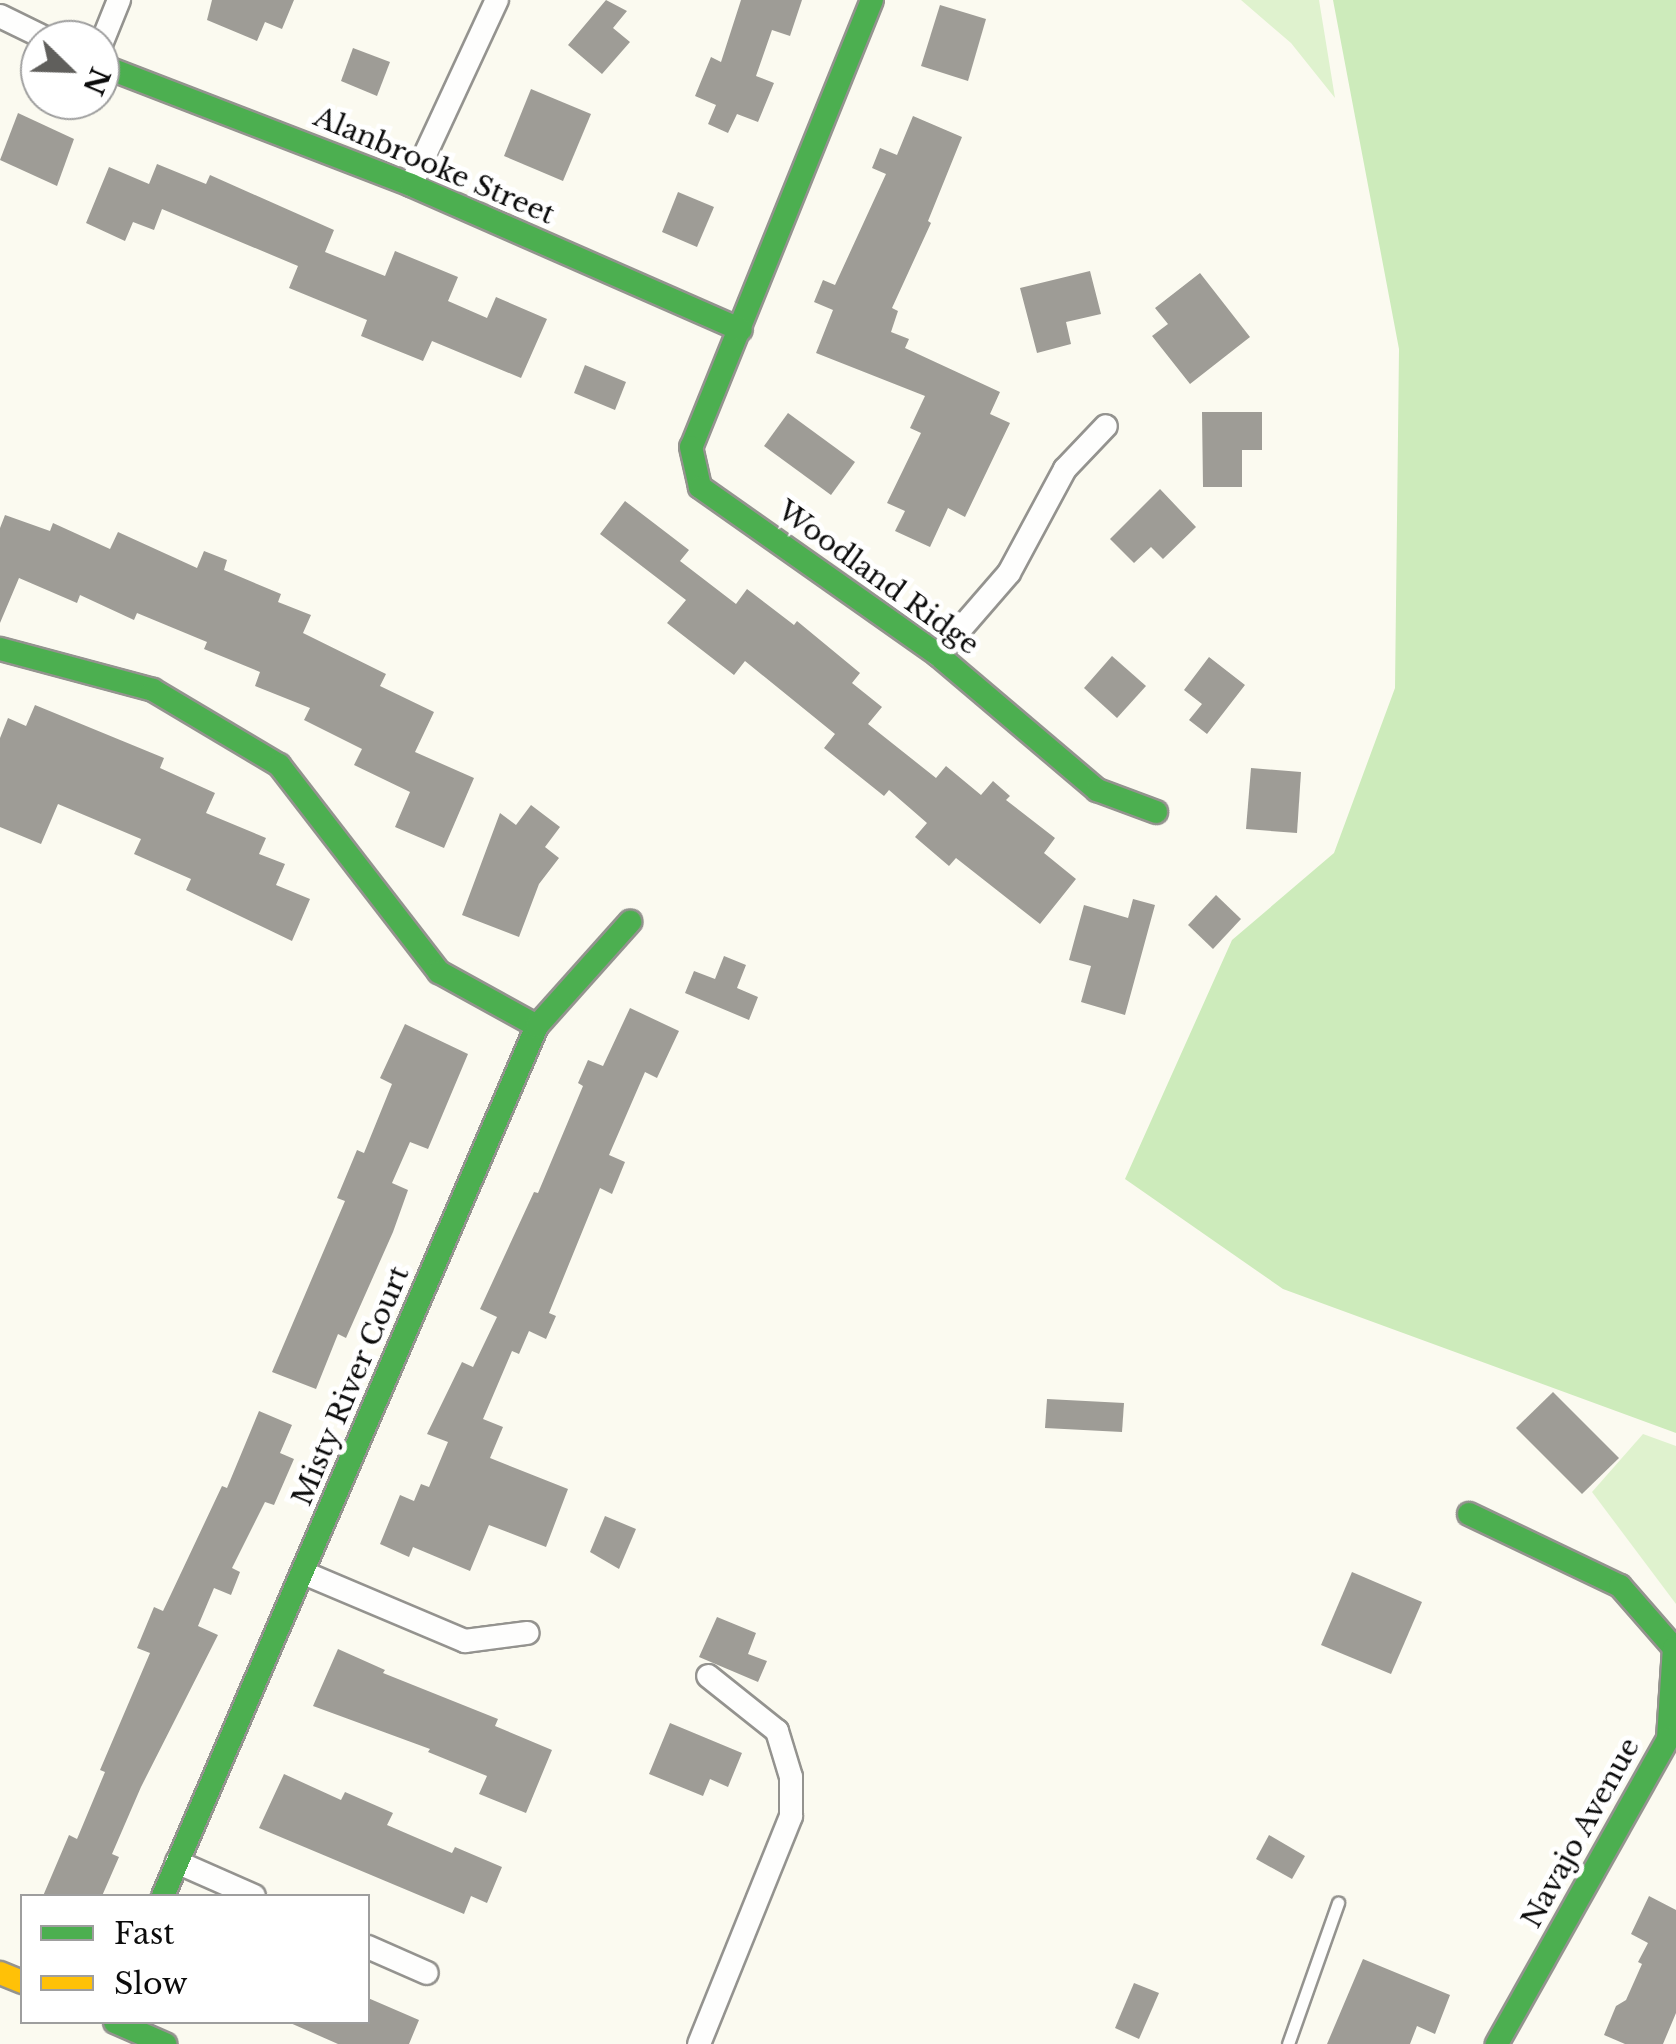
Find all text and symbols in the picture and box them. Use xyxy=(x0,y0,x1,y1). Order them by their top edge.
north arrow xyxy=(20,20,120,120)
text: N xyxy=(75,62,117,100)
street label: Alanbrooke Street xyxy=(309,100,559,232)
street label: Woodland Ridge xyxy=(771,494,985,662)
street label: Misty River Court xyxy=(285,1261,417,1511)
street label: Navajo Avenue xyxy=(1515,1732,1647,1934)
legend xyxy=(20,1894,370,2024)
text: Fast xyxy=(114,1915,175,1952)
text: Slow xyxy=(114,1965,188,2002)

